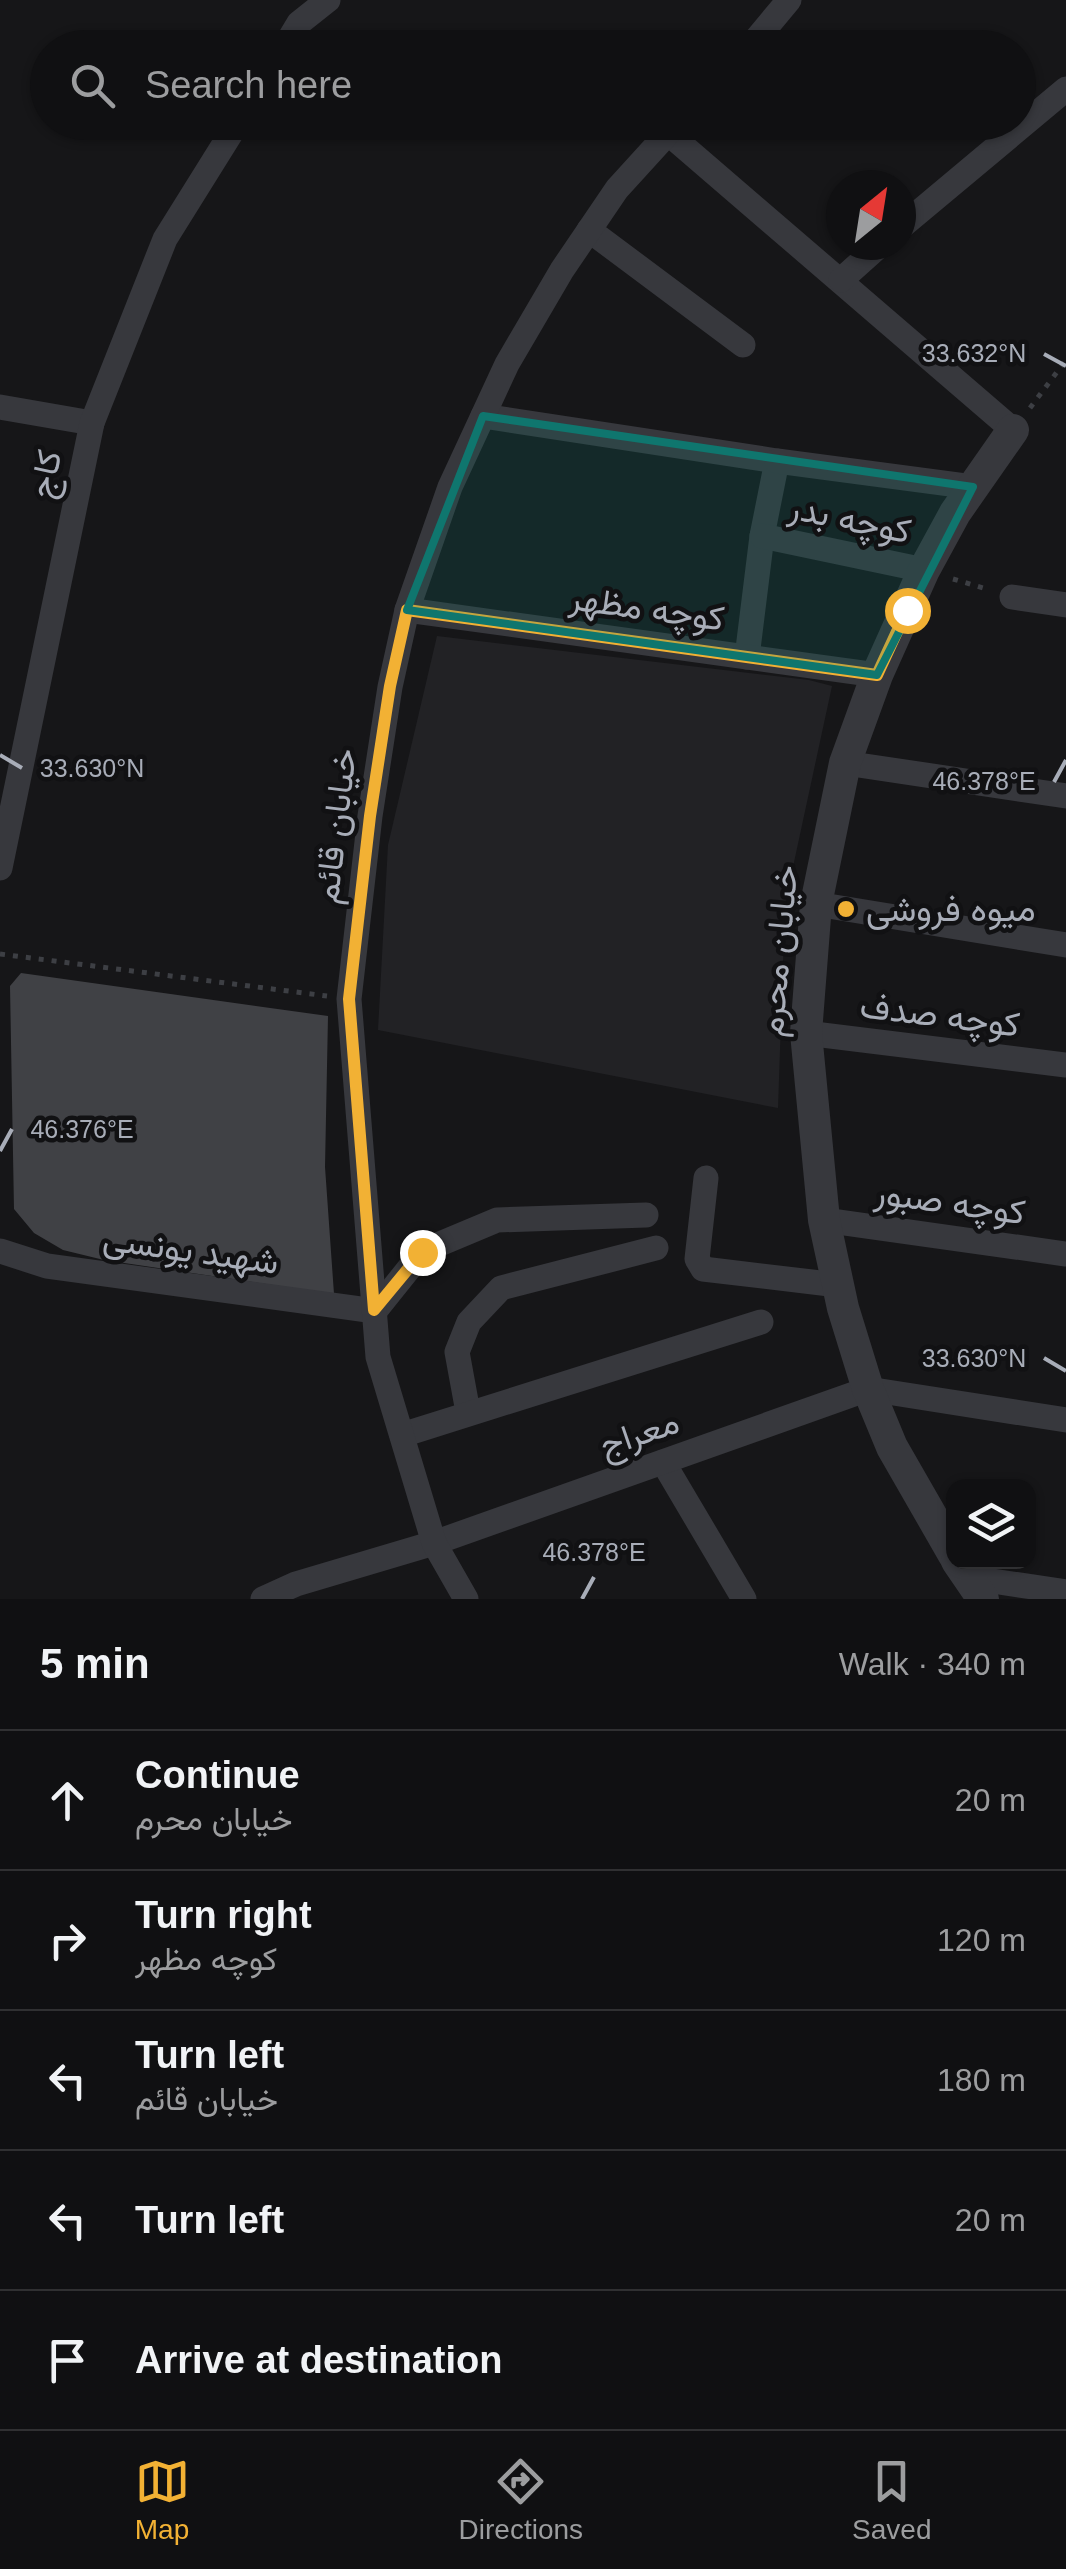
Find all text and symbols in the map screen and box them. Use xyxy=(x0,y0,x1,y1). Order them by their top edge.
search box xyxy=(30,30,1036,140)
icon: search xyxy=(65,58,120,113)
text: Search here xyxy=(145,64,352,106)
north arrow xyxy=(826,170,916,260)
text: 33.632°N xyxy=(922,339,1026,367)
street label: کاج xyxy=(20,446,73,503)
street label: کوچه بدر xyxy=(784,486,914,555)
street label: کوچه مظهر xyxy=(566,577,727,643)
route start xyxy=(885,588,931,634)
street label: خیابان قائم xyxy=(306,746,367,906)
text: 33.630°N xyxy=(40,754,144,782)
text: 46.378°E xyxy=(932,767,1036,795)
street label: خیابان محرم xyxy=(751,863,808,1039)
place label: میوه فروشی xyxy=(866,889,1036,931)
marker: میوه فروشی xyxy=(835,898,857,920)
street label: کوچه صدف xyxy=(857,985,1022,1049)
text: 46.376°E xyxy=(30,1115,134,1143)
street label: کوچه صبور xyxy=(871,1172,1028,1236)
street label: شهید یونسی xyxy=(100,1218,281,1284)
route end xyxy=(400,1230,446,1276)
text: 33.630°N xyxy=(922,1344,1026,1372)
street label: معراج xyxy=(594,1401,685,1469)
map controls xyxy=(946,1479,1036,1569)
button: layers xyxy=(946,1479,1036,1569)
text: 46.378°E xyxy=(542,1538,646,1566)
text: 5 min xyxy=(40,1640,150,1687)
text: Walk · 340 m xyxy=(839,1646,1026,1682)
text: Continue xyxy=(135,1754,300,1796)
icon: ahead xyxy=(40,1773,95,1828)
text: 20 m xyxy=(955,1782,1026,1818)
text: خیابان محرم xyxy=(135,1801,293,1837)
text: Turn right xyxy=(135,1894,312,1936)
icon: right xyxy=(40,1913,95,1968)
text: 120 m xyxy=(937,1922,1026,1958)
text: کوچه مظهر xyxy=(135,1941,277,1977)
text: Turn left xyxy=(135,2034,284,2076)
icon: left xyxy=(40,2053,95,2108)
text: 180 m xyxy=(937,2062,1026,2098)
text: خیابان قائم xyxy=(135,2081,278,2117)
icon: left xyxy=(40,2193,95,2248)
text: Turn left xyxy=(135,2199,284,2241)
text: 20 m xyxy=(955,2202,1026,2238)
icon: arrive xyxy=(40,2333,95,2388)
text: Arrive at destination xyxy=(135,2339,502,2381)
tab: Map xyxy=(135,2454,190,2546)
tab: Directions xyxy=(459,2454,583,2546)
tab: Saved xyxy=(852,2454,931,2546)

